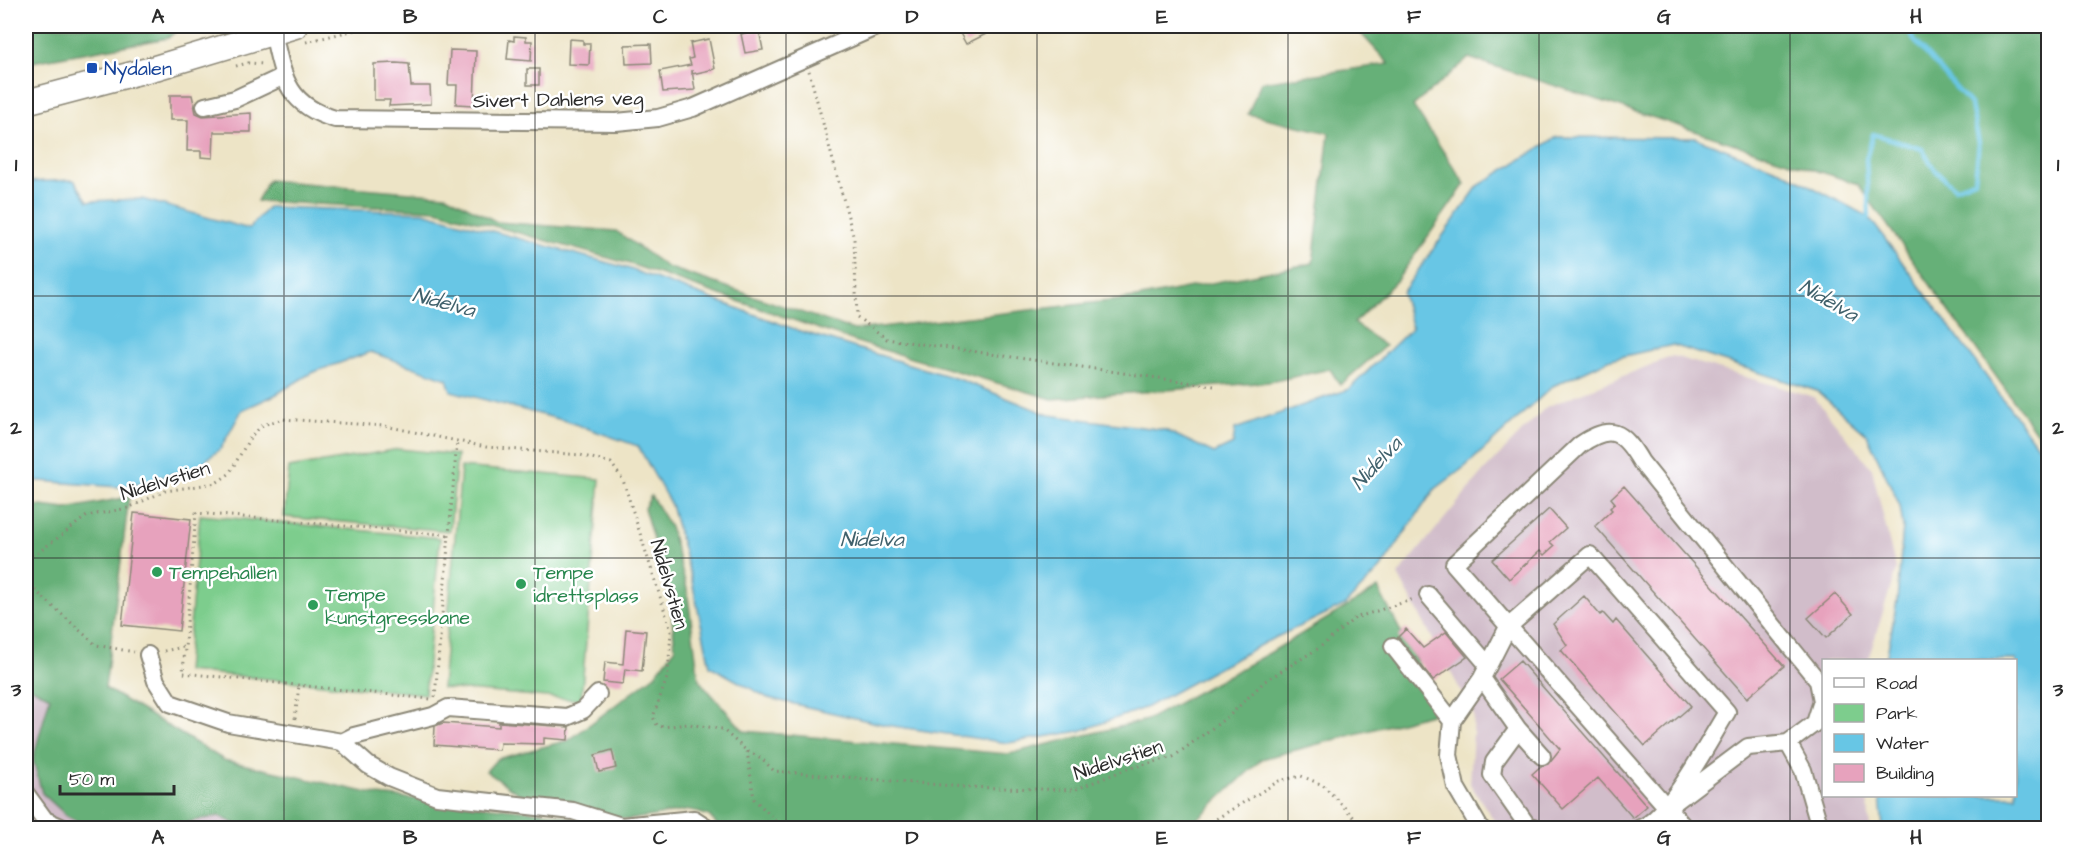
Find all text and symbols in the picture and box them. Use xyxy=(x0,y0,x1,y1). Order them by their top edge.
text: A xyxy=(152,3,165,31)
text: B xyxy=(403,3,418,31)
text: C xyxy=(653,3,668,31)
text: D xyxy=(906,3,919,31)
text: E xyxy=(1156,3,1168,31)
text: F xyxy=(1407,3,1422,31)
text: G xyxy=(1657,3,1671,31)
text: H xyxy=(1910,3,1922,31)
place label: Nydalen xyxy=(104,55,172,84)
marker: Nydalen xyxy=(85,61,99,75)
street label: Sivert Dahlens veg xyxy=(472,85,644,116)
text: 1 xyxy=(15,151,18,179)
text: 1 xyxy=(2057,151,2060,179)
water label: Nidelva xyxy=(1794,272,1865,329)
water label: Nidelva xyxy=(410,280,479,325)
text: 2 xyxy=(9,414,22,442)
text: 2 xyxy=(2051,414,2064,442)
water label: Nidelva xyxy=(1344,429,1409,496)
street label: Nidelvstien xyxy=(117,454,213,508)
water label: Nidelva xyxy=(840,525,905,554)
street label: Nidelvstien xyxy=(643,536,695,632)
place label: Tempehallen xyxy=(169,559,277,587)
place label: Tempe idrettsplass xyxy=(533,559,639,610)
marker: Tempehallen xyxy=(150,565,164,579)
marker: Tempe idrettsplass xyxy=(514,577,528,591)
place label: Tempe kunstgressbane xyxy=(325,581,470,633)
marker: Tempe kunstgressbane xyxy=(306,598,320,612)
legend xyxy=(1822,659,2017,797)
text: Road xyxy=(1876,671,1917,696)
text: 3 xyxy=(10,676,22,704)
text: 3 xyxy=(2052,676,2064,704)
text: Park xyxy=(1876,701,1918,726)
text: Water xyxy=(1876,731,1929,756)
street label: Nidelvstien xyxy=(1070,732,1166,788)
scale bar xyxy=(60,758,174,796)
text: Building xyxy=(1876,761,1934,787)
text: 50 m xyxy=(69,767,114,792)
text: A xyxy=(152,824,165,852)
text: B xyxy=(403,824,418,852)
text: C xyxy=(653,824,668,852)
text: D xyxy=(906,824,919,852)
text: E xyxy=(1156,824,1168,852)
text: F xyxy=(1407,824,1422,852)
text: G xyxy=(1657,824,1671,852)
text: H xyxy=(1910,824,1922,852)

